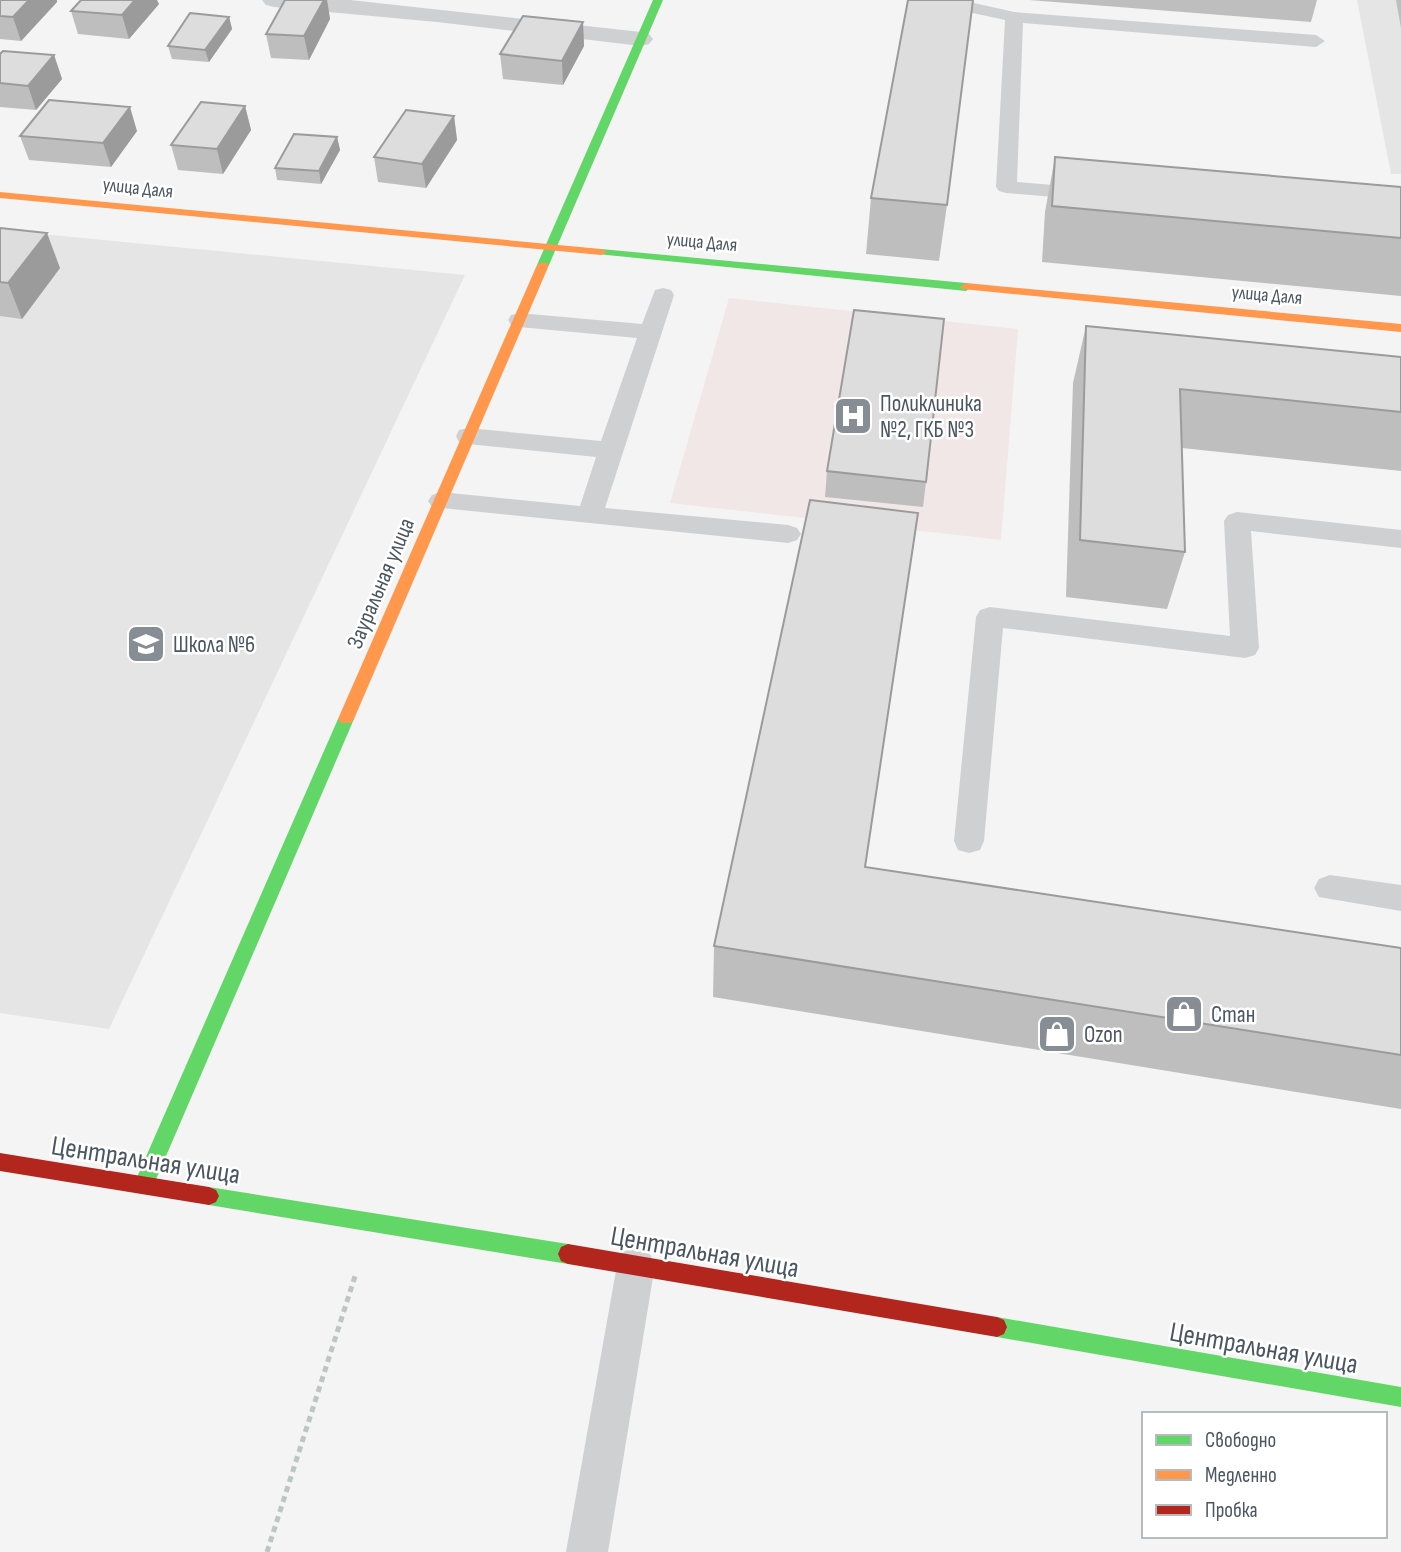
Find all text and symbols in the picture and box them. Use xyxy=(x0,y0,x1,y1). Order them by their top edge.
street label: улица Даля xyxy=(102,173,174,204)
street label: улица Даля xyxy=(666,228,738,257)
street label: улица Даля xyxy=(1231,281,1303,310)
place label: Поликлиника №2, ГКБ №3 xyxy=(880,390,982,444)
hospital icon: Поликлиника №2, ГКБ №3 xyxy=(832,395,874,437)
street label: Зауральная улица xyxy=(341,514,421,653)
school or university icon: Школа №6 xyxy=(125,623,167,665)
place label: Школа №6 xyxy=(173,631,255,659)
shop icon: Стан xyxy=(1163,993,1205,1035)
place label: Стан xyxy=(1211,1001,1255,1029)
shop icon: Ozon xyxy=(1036,1013,1078,1055)
place label: Ozon xyxy=(1084,1021,1123,1049)
street label: Центральная улица xyxy=(49,1129,242,1192)
street label: Центральная улица xyxy=(608,1220,801,1285)
street label: Центральная улица xyxy=(1167,1316,1360,1381)
legend xyxy=(1142,1412,1387,1538)
text: Свободно xyxy=(1205,1428,1276,1453)
text: Медленно xyxy=(1205,1463,1277,1488)
text: Пробка xyxy=(1205,1498,1258,1523)

